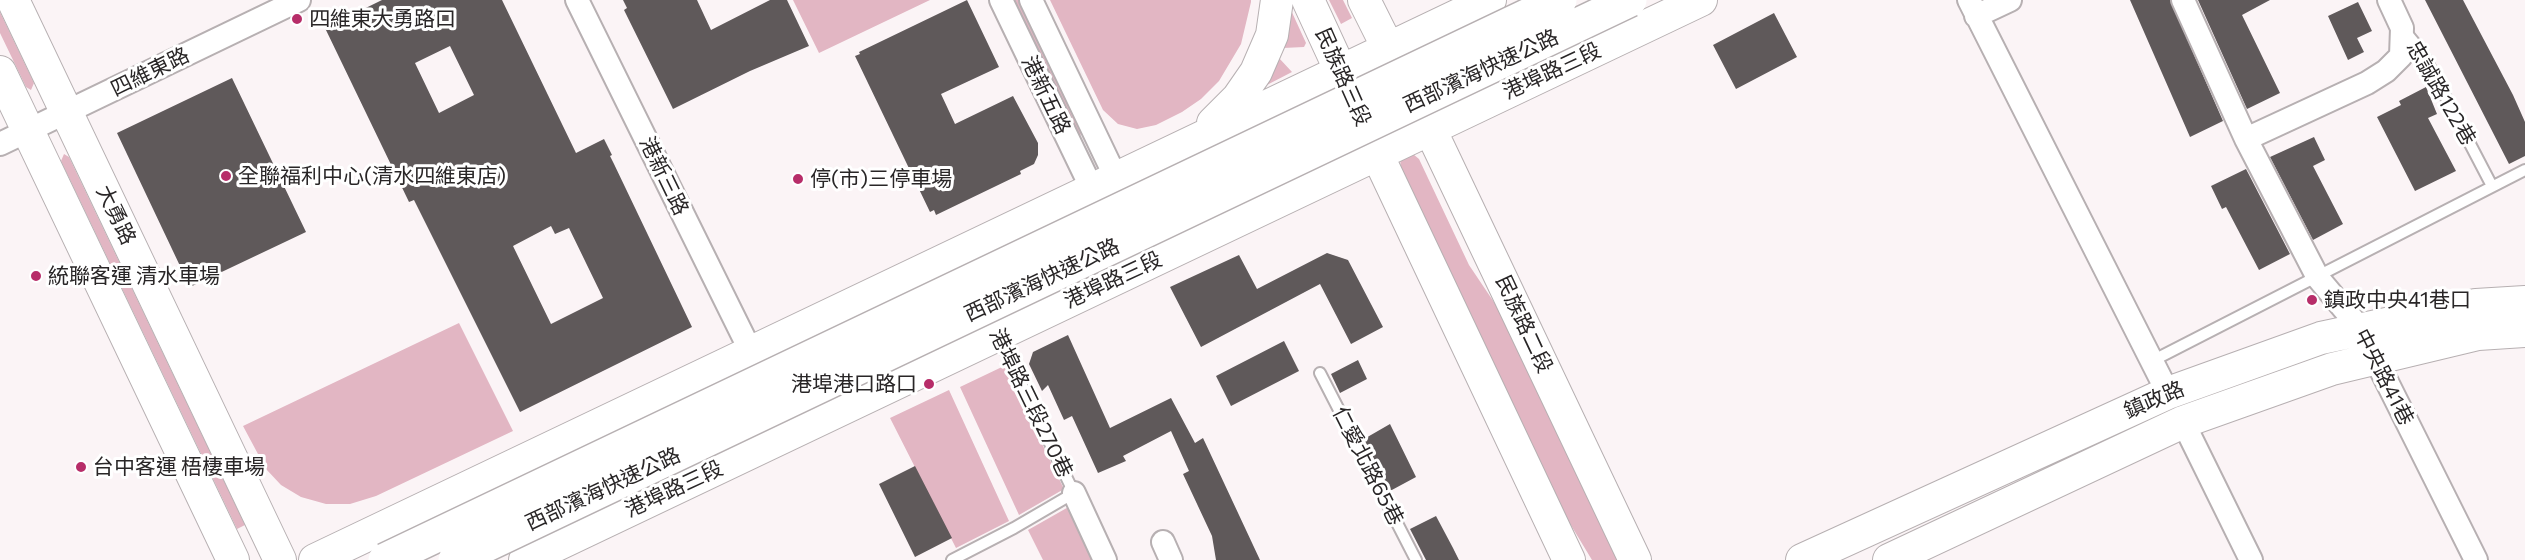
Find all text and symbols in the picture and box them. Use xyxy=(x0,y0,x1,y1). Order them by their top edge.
place label: 四維東大勇路口 xyxy=(309,6,456,32)
marker: 四維東大勇路口 xyxy=(290,12,304,26)
street label: 民族路三段 xyxy=(1310,24,1376,130)
street label: 西部濱海快速公路 xyxy=(1400,24,1562,118)
street label: 忠誠路122巷 xyxy=(2401,36,2481,150)
street label: 港埠路三段 xyxy=(1499,37,1605,105)
street label: 四維東路 xyxy=(107,42,193,102)
street label: 港新五路 xyxy=(1016,52,1076,138)
street label: 港新三路 xyxy=(634,133,694,219)
place label: 全聯福利中心(清水四維東店) xyxy=(238,163,506,189)
place label: 停(市)三停車場 xyxy=(810,166,952,192)
marker: 全聯福利中心(清水四維東店) xyxy=(219,169,233,183)
marker: 停(市)三停車場 xyxy=(791,172,805,186)
street label: 大勇路 xyxy=(91,181,141,249)
street label: 西部濱海快速公路 xyxy=(961,233,1123,327)
street label: 港埠路三段 xyxy=(1060,246,1166,314)
place label: 統聯客運 清水車場 xyxy=(48,263,220,289)
marker: 統聯客運 清水車場 xyxy=(29,269,43,283)
street label: 民族路二段 xyxy=(1490,271,1558,377)
place label: 鎮政中央41巷口 xyxy=(2324,287,2471,313)
marker: 鎮政中央41巷口 xyxy=(2305,293,2319,307)
street label: 港埠路三段270巷 xyxy=(984,325,1078,481)
street label: 中央路41巷 xyxy=(2349,325,2419,429)
place label: 港埠港口路口 xyxy=(791,371,917,397)
street label: 鎮政路 xyxy=(2120,376,2188,424)
marker: 港埠港口路口 xyxy=(922,377,936,391)
street label: 仁愛北路65巷 xyxy=(1327,402,1409,530)
street label: 西部濱海快速公路 xyxy=(522,442,684,536)
place label: 台中客運 梧棲車場 xyxy=(93,454,265,480)
street label: 港埠路三段 xyxy=(621,455,727,523)
marker: 台中客運 梧棲車場 xyxy=(74,460,88,474)

